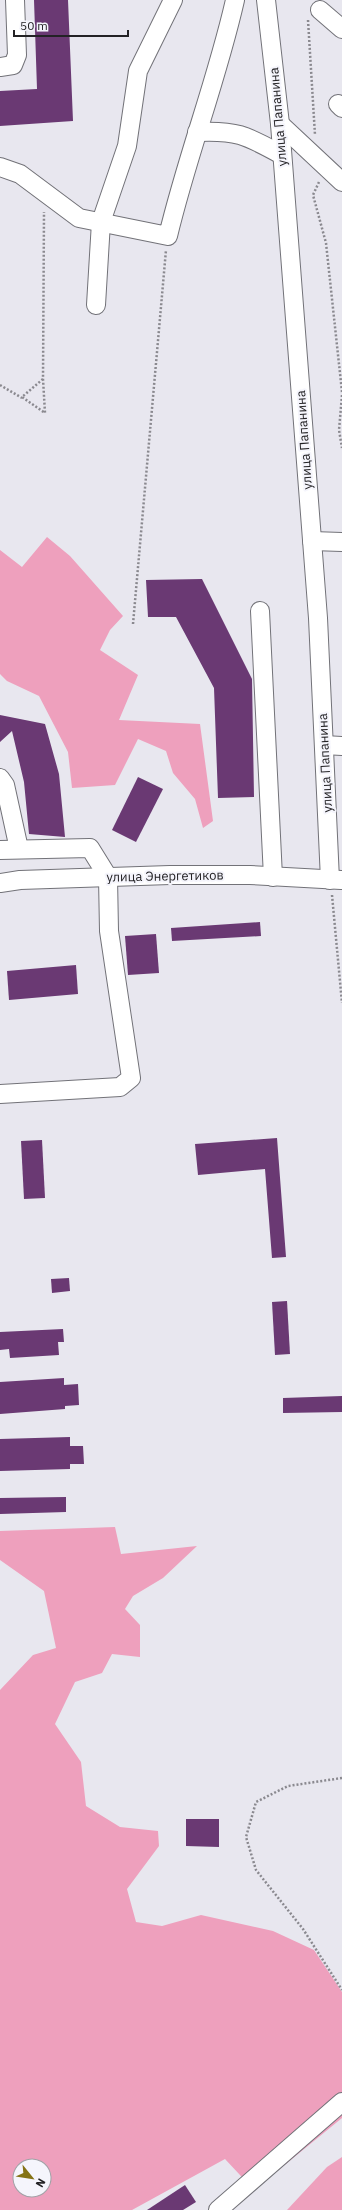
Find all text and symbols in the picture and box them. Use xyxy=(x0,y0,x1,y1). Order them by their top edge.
scale bar xyxy=(14,12,128,38)
text: 50 m xyxy=(20,18,48,33)
street label: улица Папанина xyxy=(265,67,291,167)
street label: улица Папанина xyxy=(292,390,316,490)
street label: улица Папанина xyxy=(314,713,336,813)
street label: улица Энергетиков xyxy=(106,866,224,886)
north arrow xyxy=(12,2158,52,2198)
text: N xyxy=(33,2176,49,2190)

